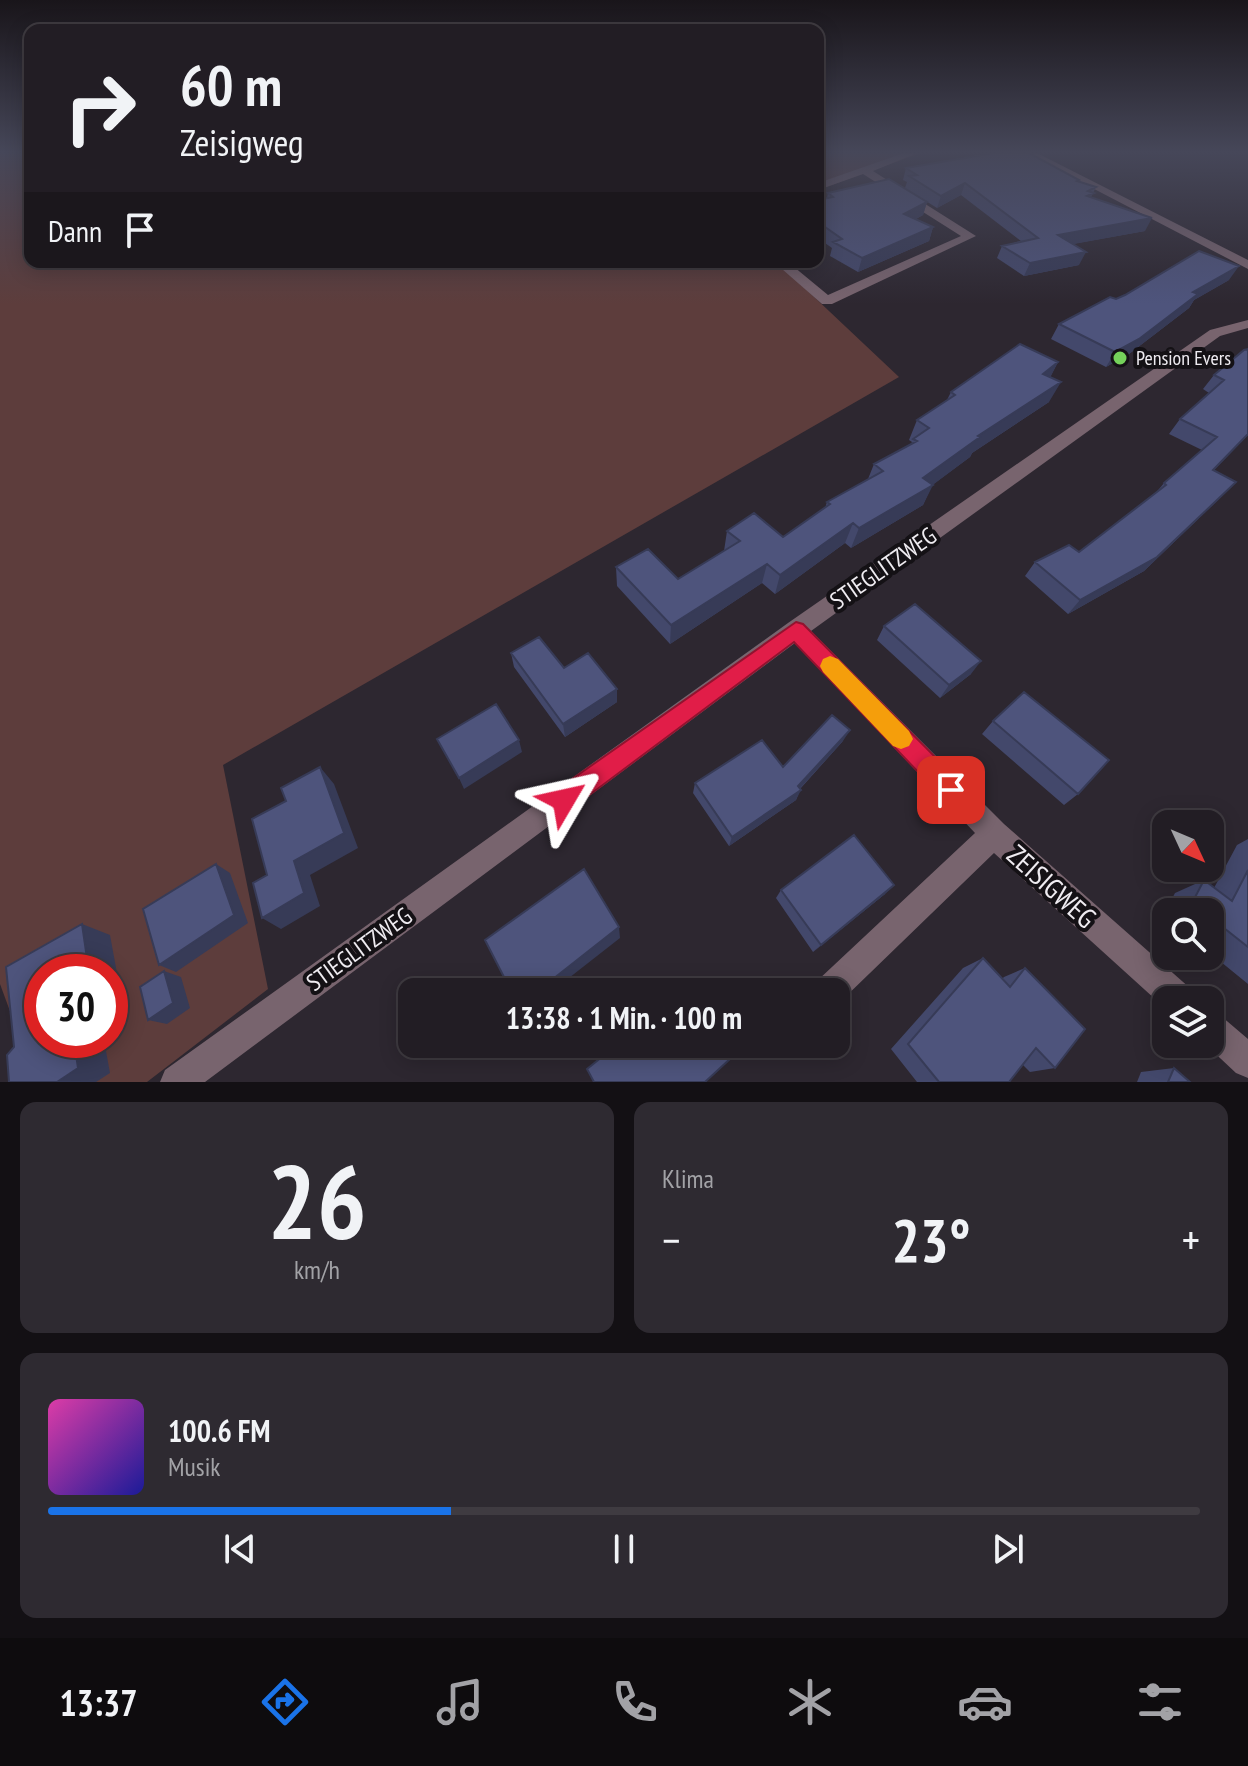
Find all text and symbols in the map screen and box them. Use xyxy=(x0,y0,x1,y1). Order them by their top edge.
text: 60 m xyxy=(180,49,282,121)
icon: right xyxy=(48,56,152,160)
text: Zeisigweg xyxy=(180,119,304,166)
icon: arrive xyxy=(118,208,162,252)
text: Dann xyxy=(48,211,102,250)
place label: Pension Evers xyxy=(1136,345,1231,371)
marker: Pension Evers xyxy=(1111,349,1129,367)
street label: STIEGLITZWEG xyxy=(824,520,942,616)
pin xyxy=(917,756,985,824)
position arrow xyxy=(522,758,606,842)
icon: arrive xyxy=(929,768,973,812)
north arrow xyxy=(1152,810,1224,882)
map controls xyxy=(1152,810,1224,1058)
street label: ZEISIGWEG xyxy=(1000,836,1104,936)
button: search xyxy=(1152,898,1224,970)
street label: STIEGLITZWEG xyxy=(300,900,418,998)
speed limit sign: 30 xyxy=(24,954,128,1058)
button: layers xyxy=(1152,986,1224,1058)
text: 13:38 · 1 Min. · 100 m xyxy=(506,998,742,1037)
text: 26 xyxy=(267,1133,367,1268)
text: Klima xyxy=(662,1162,714,1195)
text: 23° xyxy=(891,1201,971,1279)
text: − xyxy=(662,1211,680,1268)
text: + xyxy=(1182,1211,1200,1268)
text: km/h xyxy=(294,1253,340,1286)
text: 100.6 FM xyxy=(168,1411,270,1450)
text: Musik xyxy=(168,1450,220,1483)
icon: previous xyxy=(218,1527,262,1571)
icon: pause xyxy=(602,1527,646,1571)
icon: next xyxy=(986,1527,1030,1571)
icon: directions xyxy=(257,1674,313,1730)
icon: music xyxy=(432,1674,488,1730)
icon: phone xyxy=(607,1674,663,1730)
icon: climate xyxy=(782,1674,838,1730)
icon: car xyxy=(957,1674,1013,1730)
icon: filters xyxy=(1132,1674,1188,1730)
text: 13:37 xyxy=(60,1679,137,1726)

